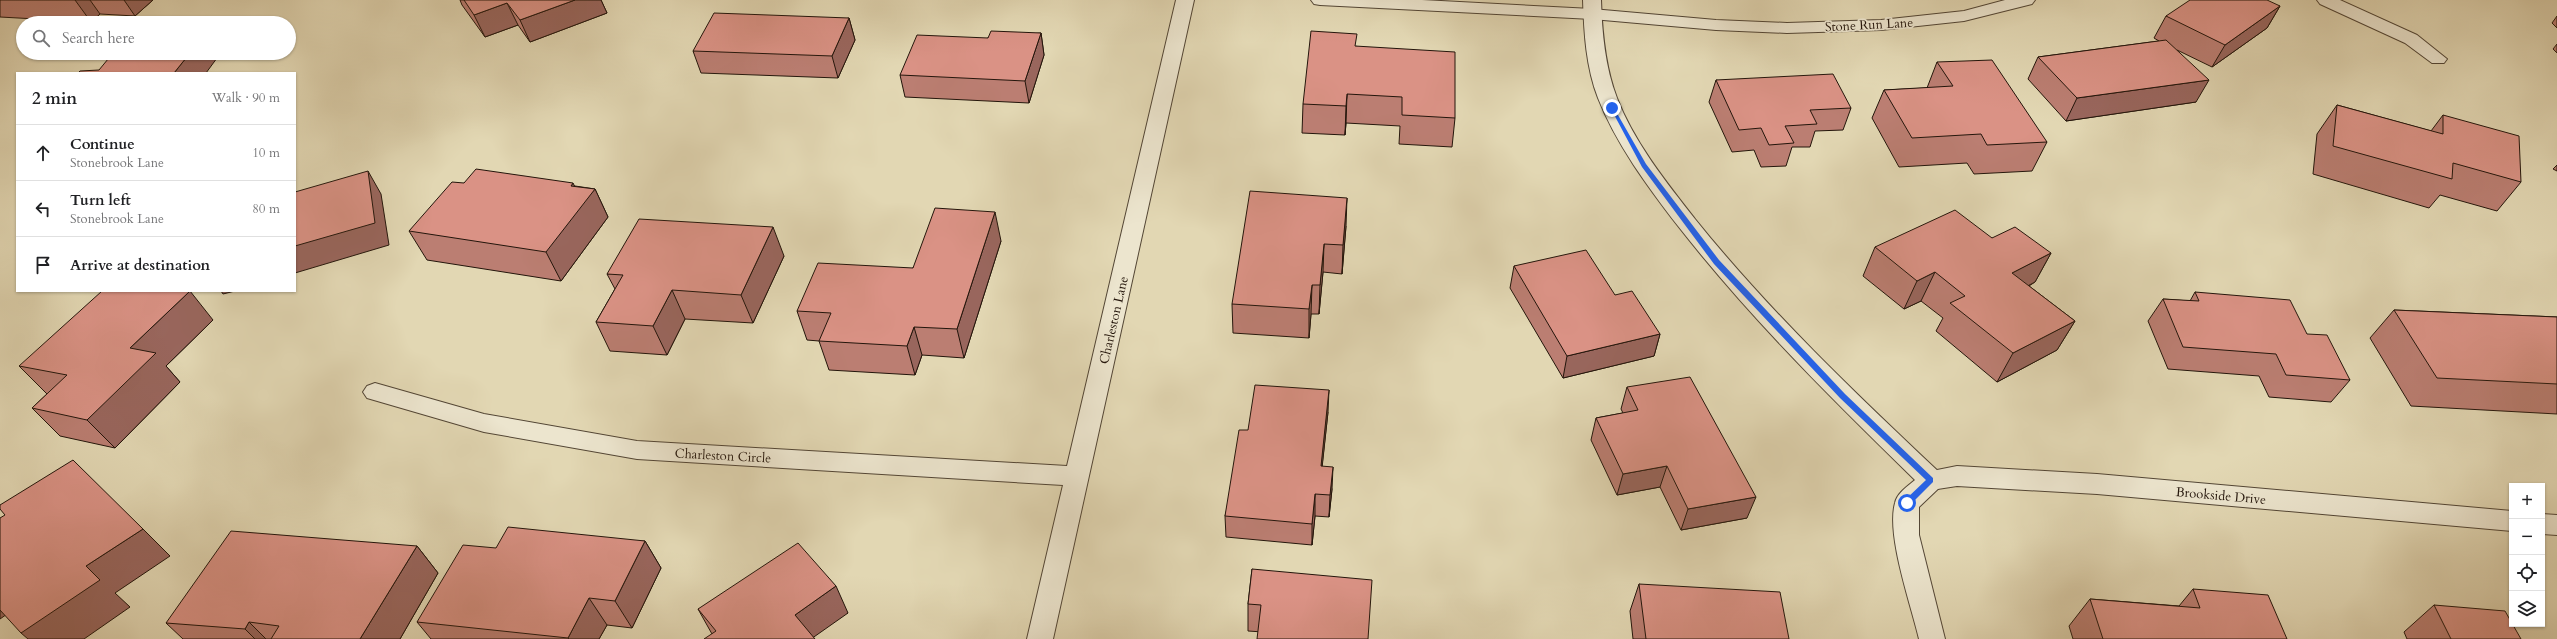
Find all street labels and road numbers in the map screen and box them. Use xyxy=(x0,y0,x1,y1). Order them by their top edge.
street label: Stone Run Lane xyxy=(1825,14,1914,36)
street label: Charleston Lane xyxy=(1095,274,1133,366)
street label: Charleston Circle xyxy=(674,444,772,468)
street label: Brookside Drive xyxy=(2175,483,2267,509)

